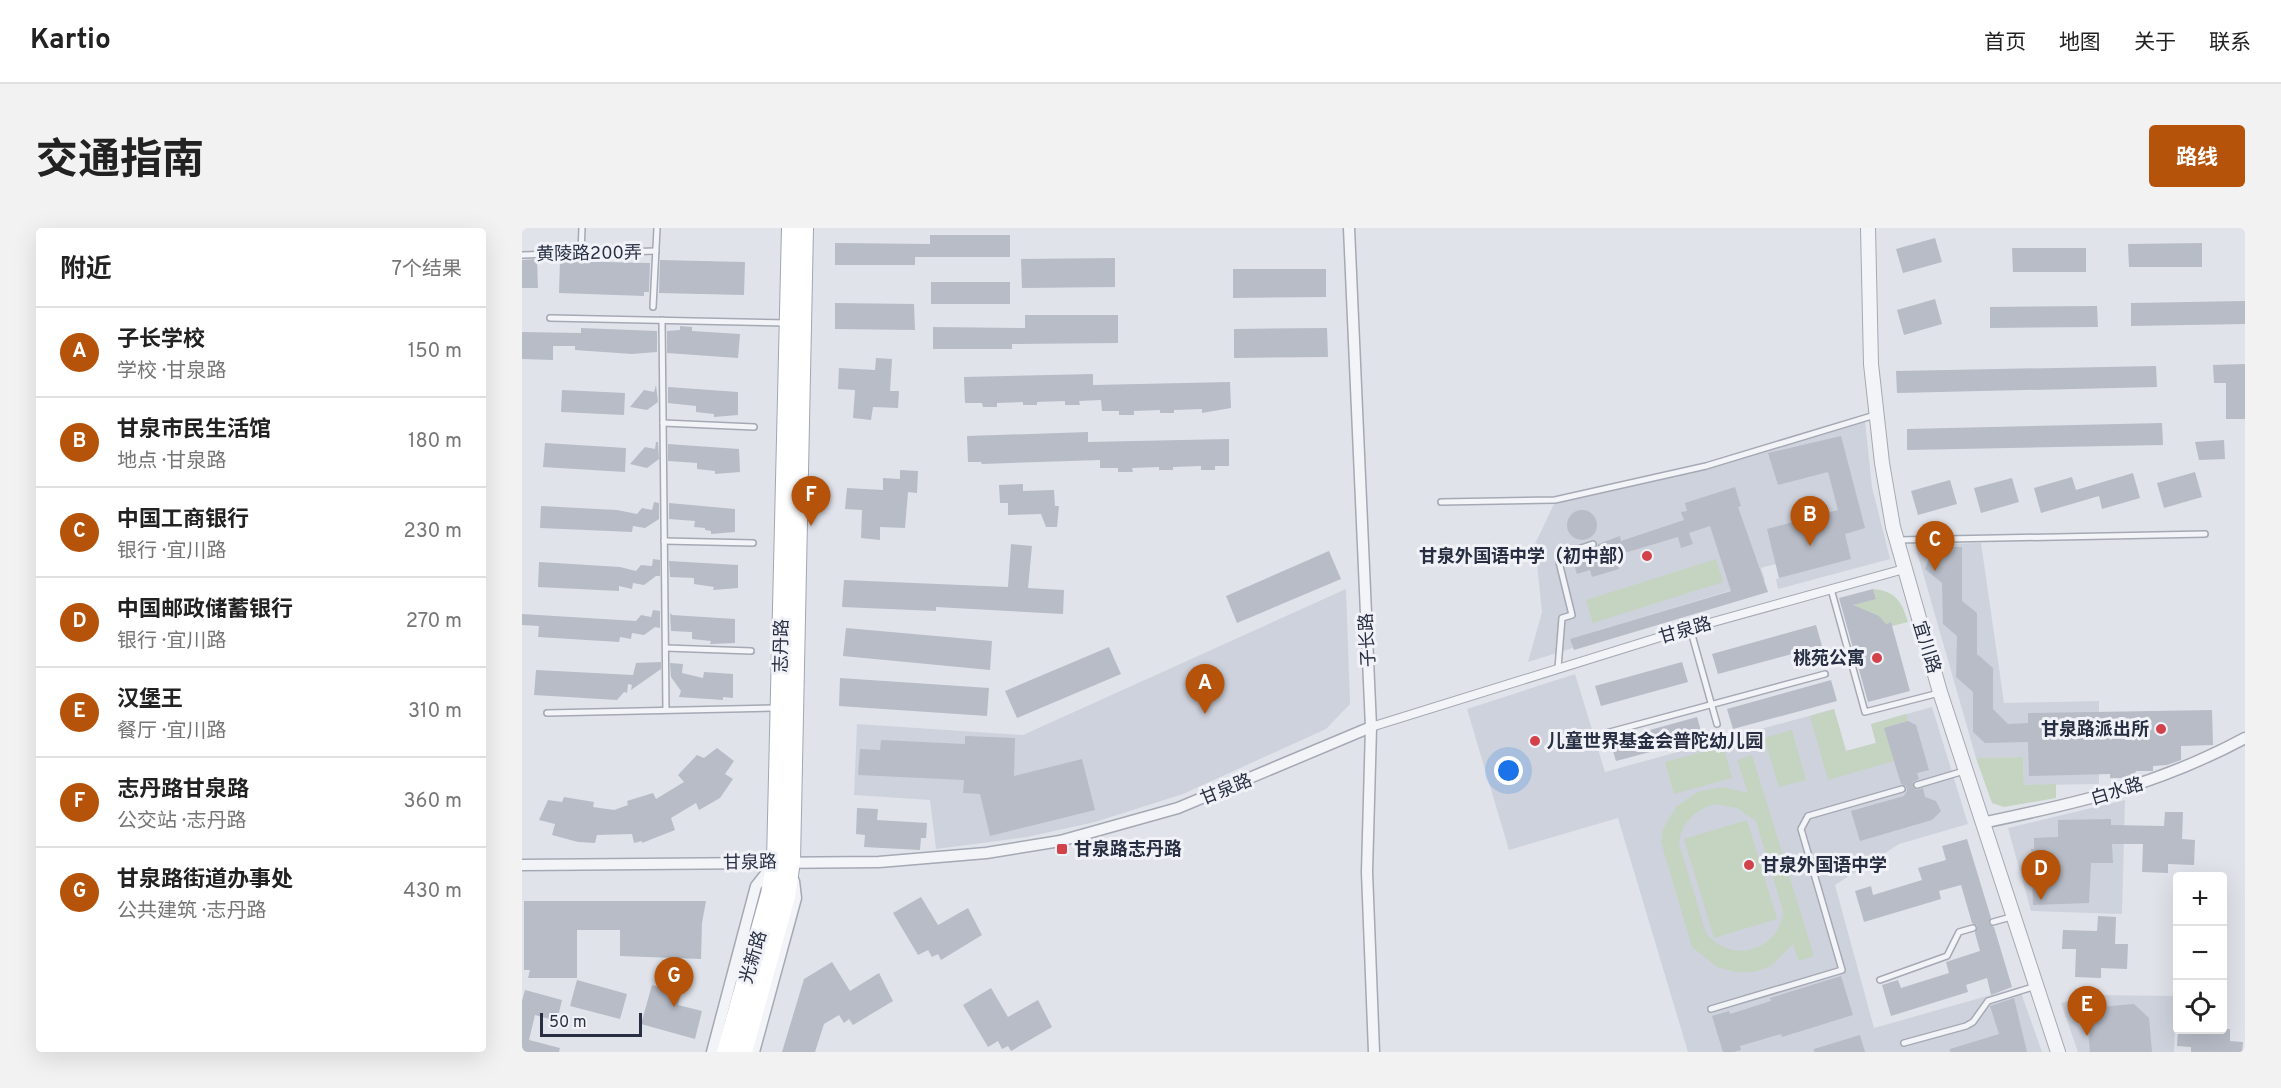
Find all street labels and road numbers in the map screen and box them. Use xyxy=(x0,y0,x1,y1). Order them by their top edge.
street label: 黄陵路200弄 xyxy=(536,242,642,267)
street label: 子长路 xyxy=(1356,612,1381,667)
street label: 甘泉路 xyxy=(1656,613,1715,650)
street label: 宜川路 xyxy=(1907,618,1944,677)
street label: 志丹路 xyxy=(771,619,794,673)
street label: 甘泉路 xyxy=(1197,770,1256,811)
street label: 白水路 xyxy=(2088,774,2147,811)
street label: 甘泉路 xyxy=(723,852,777,875)
street label: 光新路 xyxy=(736,928,773,987)

